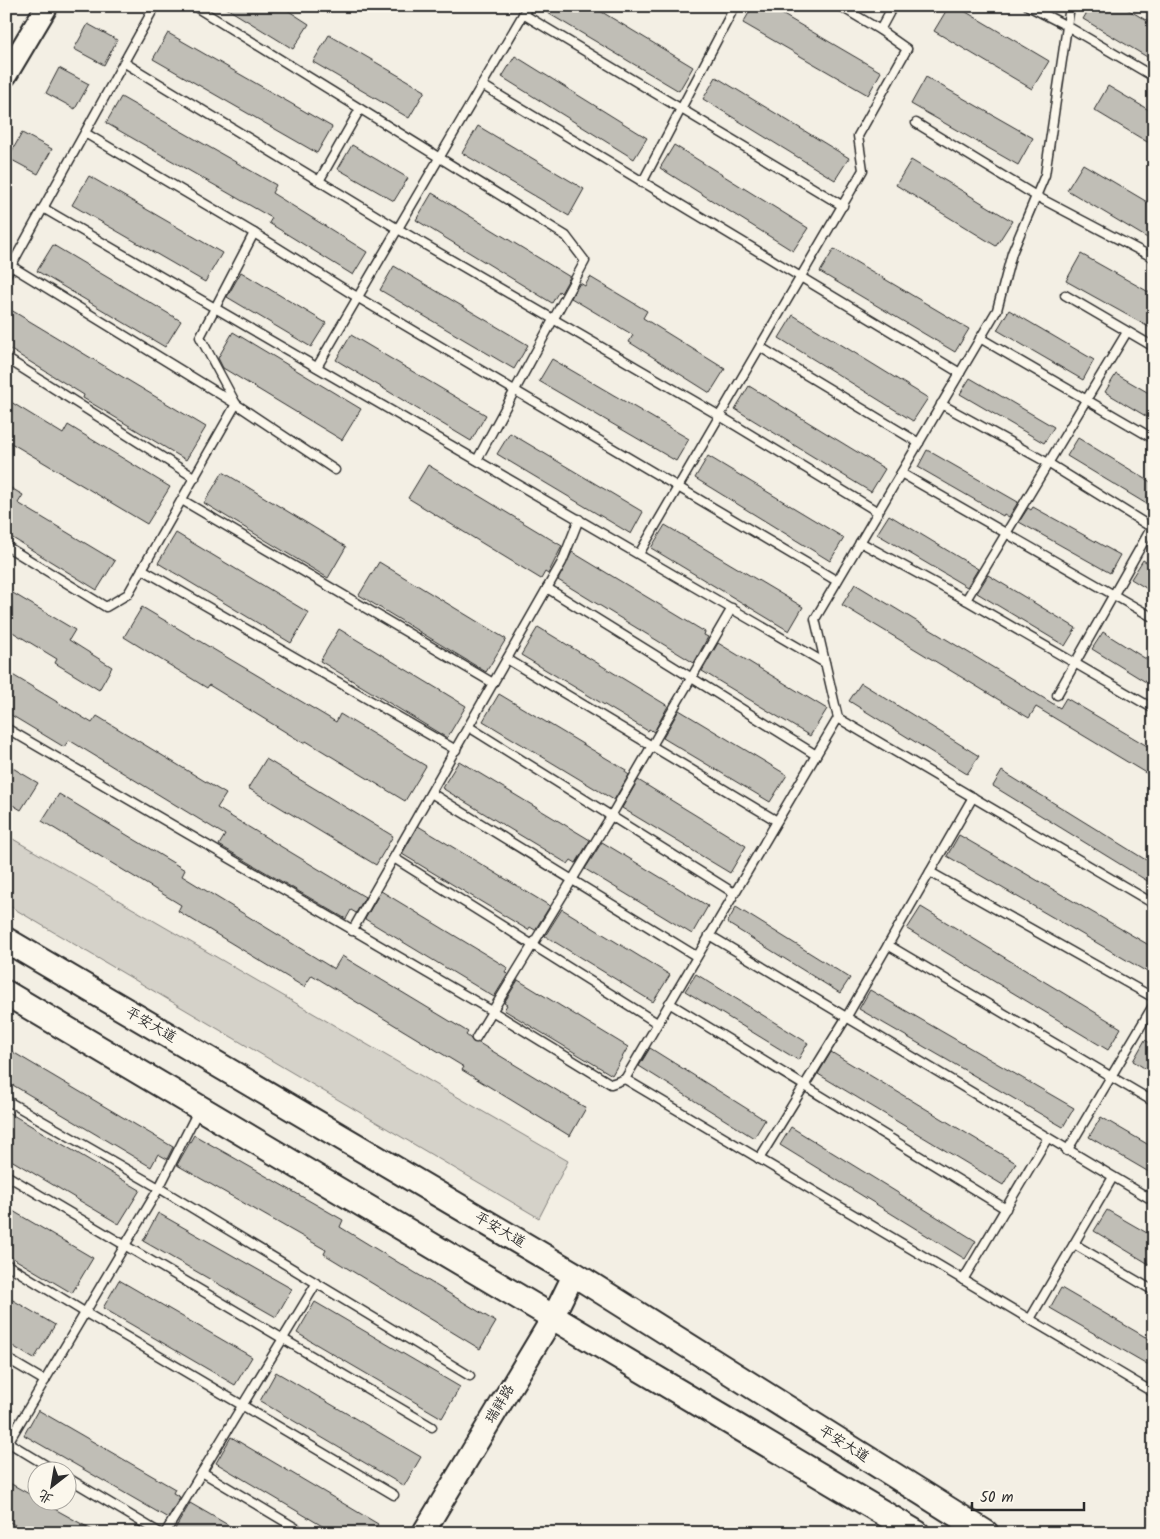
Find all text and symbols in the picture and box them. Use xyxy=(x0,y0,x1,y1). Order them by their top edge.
street label: 平安大道 xyxy=(121,1001,181,1049)
street label: 平安大道 xyxy=(470,1206,530,1254)
street label: 瑞祥路 xyxy=(479,1380,520,1429)
street label: 平安大道 xyxy=(814,1420,874,1468)
north arrow xyxy=(28,1462,78,1512)
scale bar xyxy=(972,1479,1085,1511)
text: 北 xyxy=(34,1483,57,1509)
text: 50 m xyxy=(980,1486,1014,1510)

